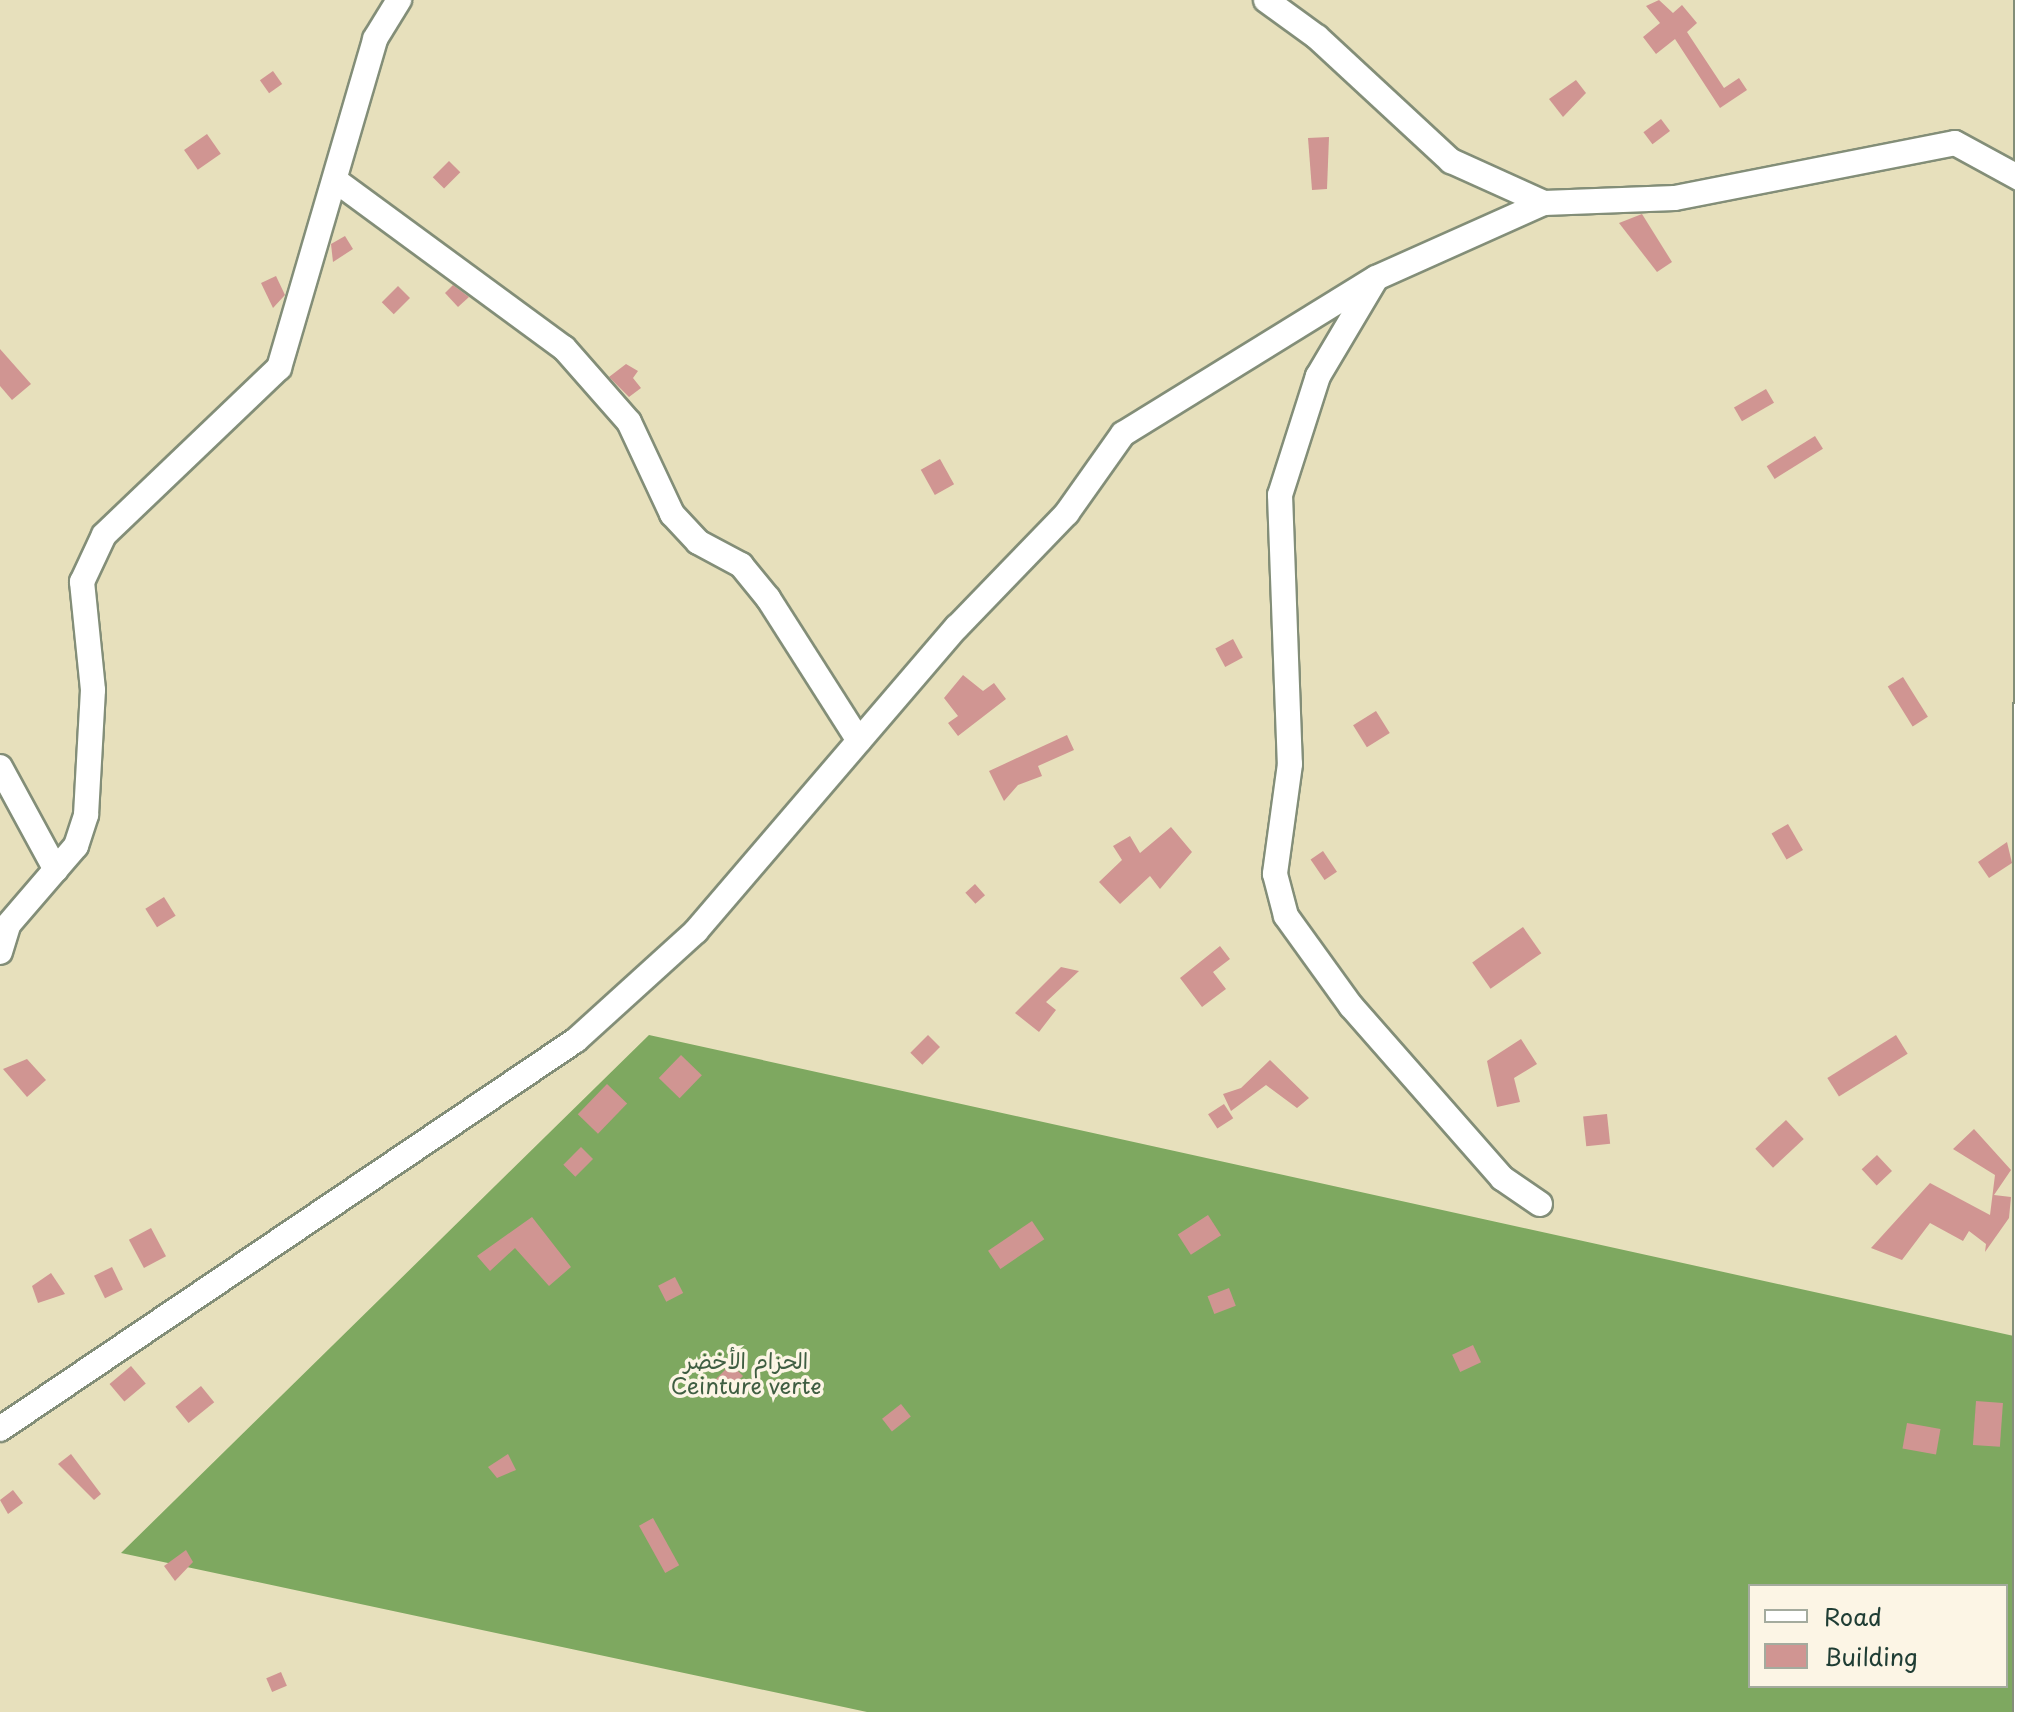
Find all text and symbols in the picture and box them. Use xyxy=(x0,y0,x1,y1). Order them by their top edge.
park label: الحزام الأخضر Ceinture verte xyxy=(670,1346,822,1398)
legend xyxy=(1748,1584,2008,1688)
text: Road xyxy=(1824,1598,1882,1634)
text: Building xyxy=(1824,1638,1918,1674)

